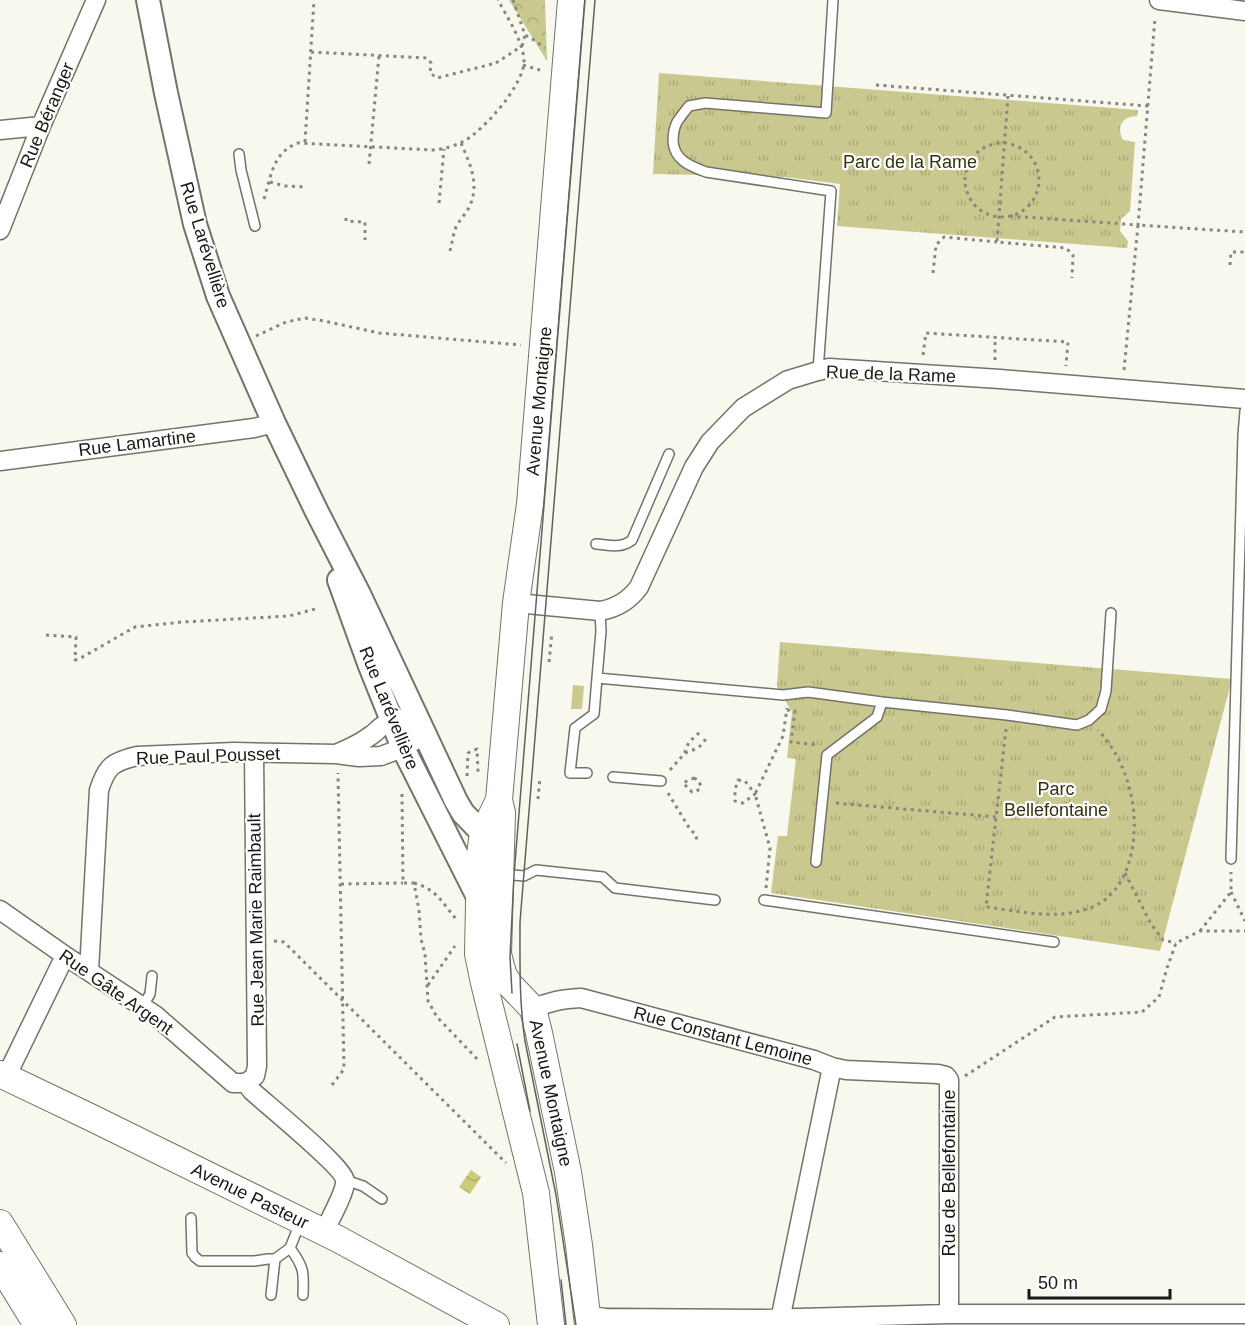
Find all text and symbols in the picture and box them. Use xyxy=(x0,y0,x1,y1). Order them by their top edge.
street label: Rue Béranger xyxy=(16,60,78,170)
park label: Parc de la Rame xyxy=(843,152,977,172)
street label: Rue Larévellière xyxy=(176,179,234,311)
street label: Avenue Montaigne xyxy=(523,326,555,476)
street label: Rue de la Rame xyxy=(826,362,956,386)
street label: Rue Lamartine xyxy=(77,426,197,460)
street label: Rue Larévellière xyxy=(355,643,423,773)
street label: Rue Paul Pousset xyxy=(136,743,280,769)
park label: Parc Bellefontaine xyxy=(1004,779,1108,820)
street label: Rue Jean Marie Raimbault xyxy=(244,813,268,1027)
street label: Rue Gâte Argent xyxy=(55,945,177,1039)
street label: Rue Constant Lemoine xyxy=(631,1003,815,1069)
street label: Avenue Montaigne xyxy=(526,1018,576,1168)
street label: Rue de Bellefontaine xyxy=(939,1089,959,1257)
street label: Avenue Pasteur xyxy=(188,1159,312,1233)
scale bar xyxy=(1029,1262,1170,1300)
text: 50 m xyxy=(1038,1273,1078,1293)

